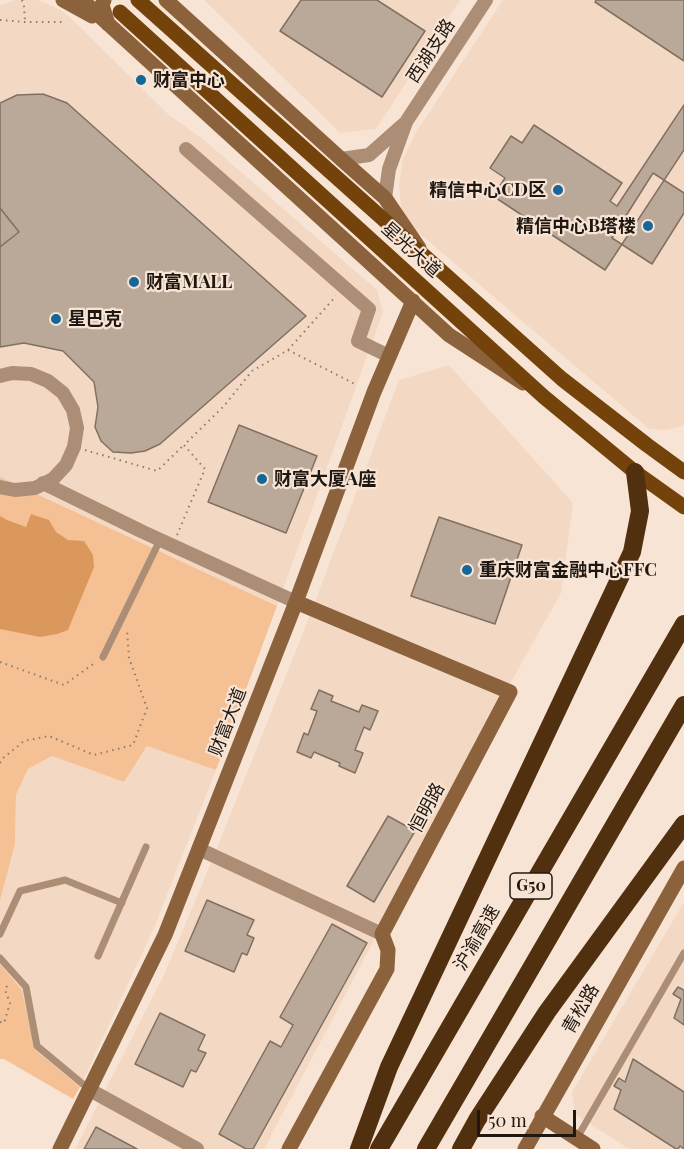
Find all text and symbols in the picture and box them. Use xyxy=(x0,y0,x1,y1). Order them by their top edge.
street label: 西湖支路 xyxy=(402,15,460,87)
place label: 财富中心 xyxy=(153,69,225,91)
marker: 财富中心 xyxy=(134,73,148,87)
place label: 精信中心CD区 xyxy=(429,179,546,201)
marker: 精信中心CD区 xyxy=(551,183,565,197)
place label: 精信中心B塔楼 xyxy=(516,215,636,237)
street label: 星光大道 xyxy=(377,218,445,282)
marker: 精信中心B塔楼 xyxy=(641,219,655,233)
place label: 财富MALL xyxy=(146,271,232,293)
marker: 财富MALL xyxy=(127,275,141,289)
place label: 星巴克 xyxy=(68,308,122,330)
marker: 星巴克 xyxy=(49,312,63,326)
place label: 财富大厦A座 xyxy=(274,468,376,490)
marker: 财富大厦A座 xyxy=(255,472,269,486)
place label: 重庆财富金融中心FFC xyxy=(479,559,657,581)
marker: 重庆财富金融中心FFC xyxy=(460,563,474,577)
street label: 财富大道 xyxy=(205,685,251,759)
street label: 恒明路 xyxy=(405,779,449,837)
road number: G50 xyxy=(510,873,552,899)
street label: 沪渝高速 xyxy=(450,901,504,975)
street label: 青松路 xyxy=(558,980,604,1038)
scale bar xyxy=(480,1098,579,1136)
text: 50 m xyxy=(488,1108,527,1132)

